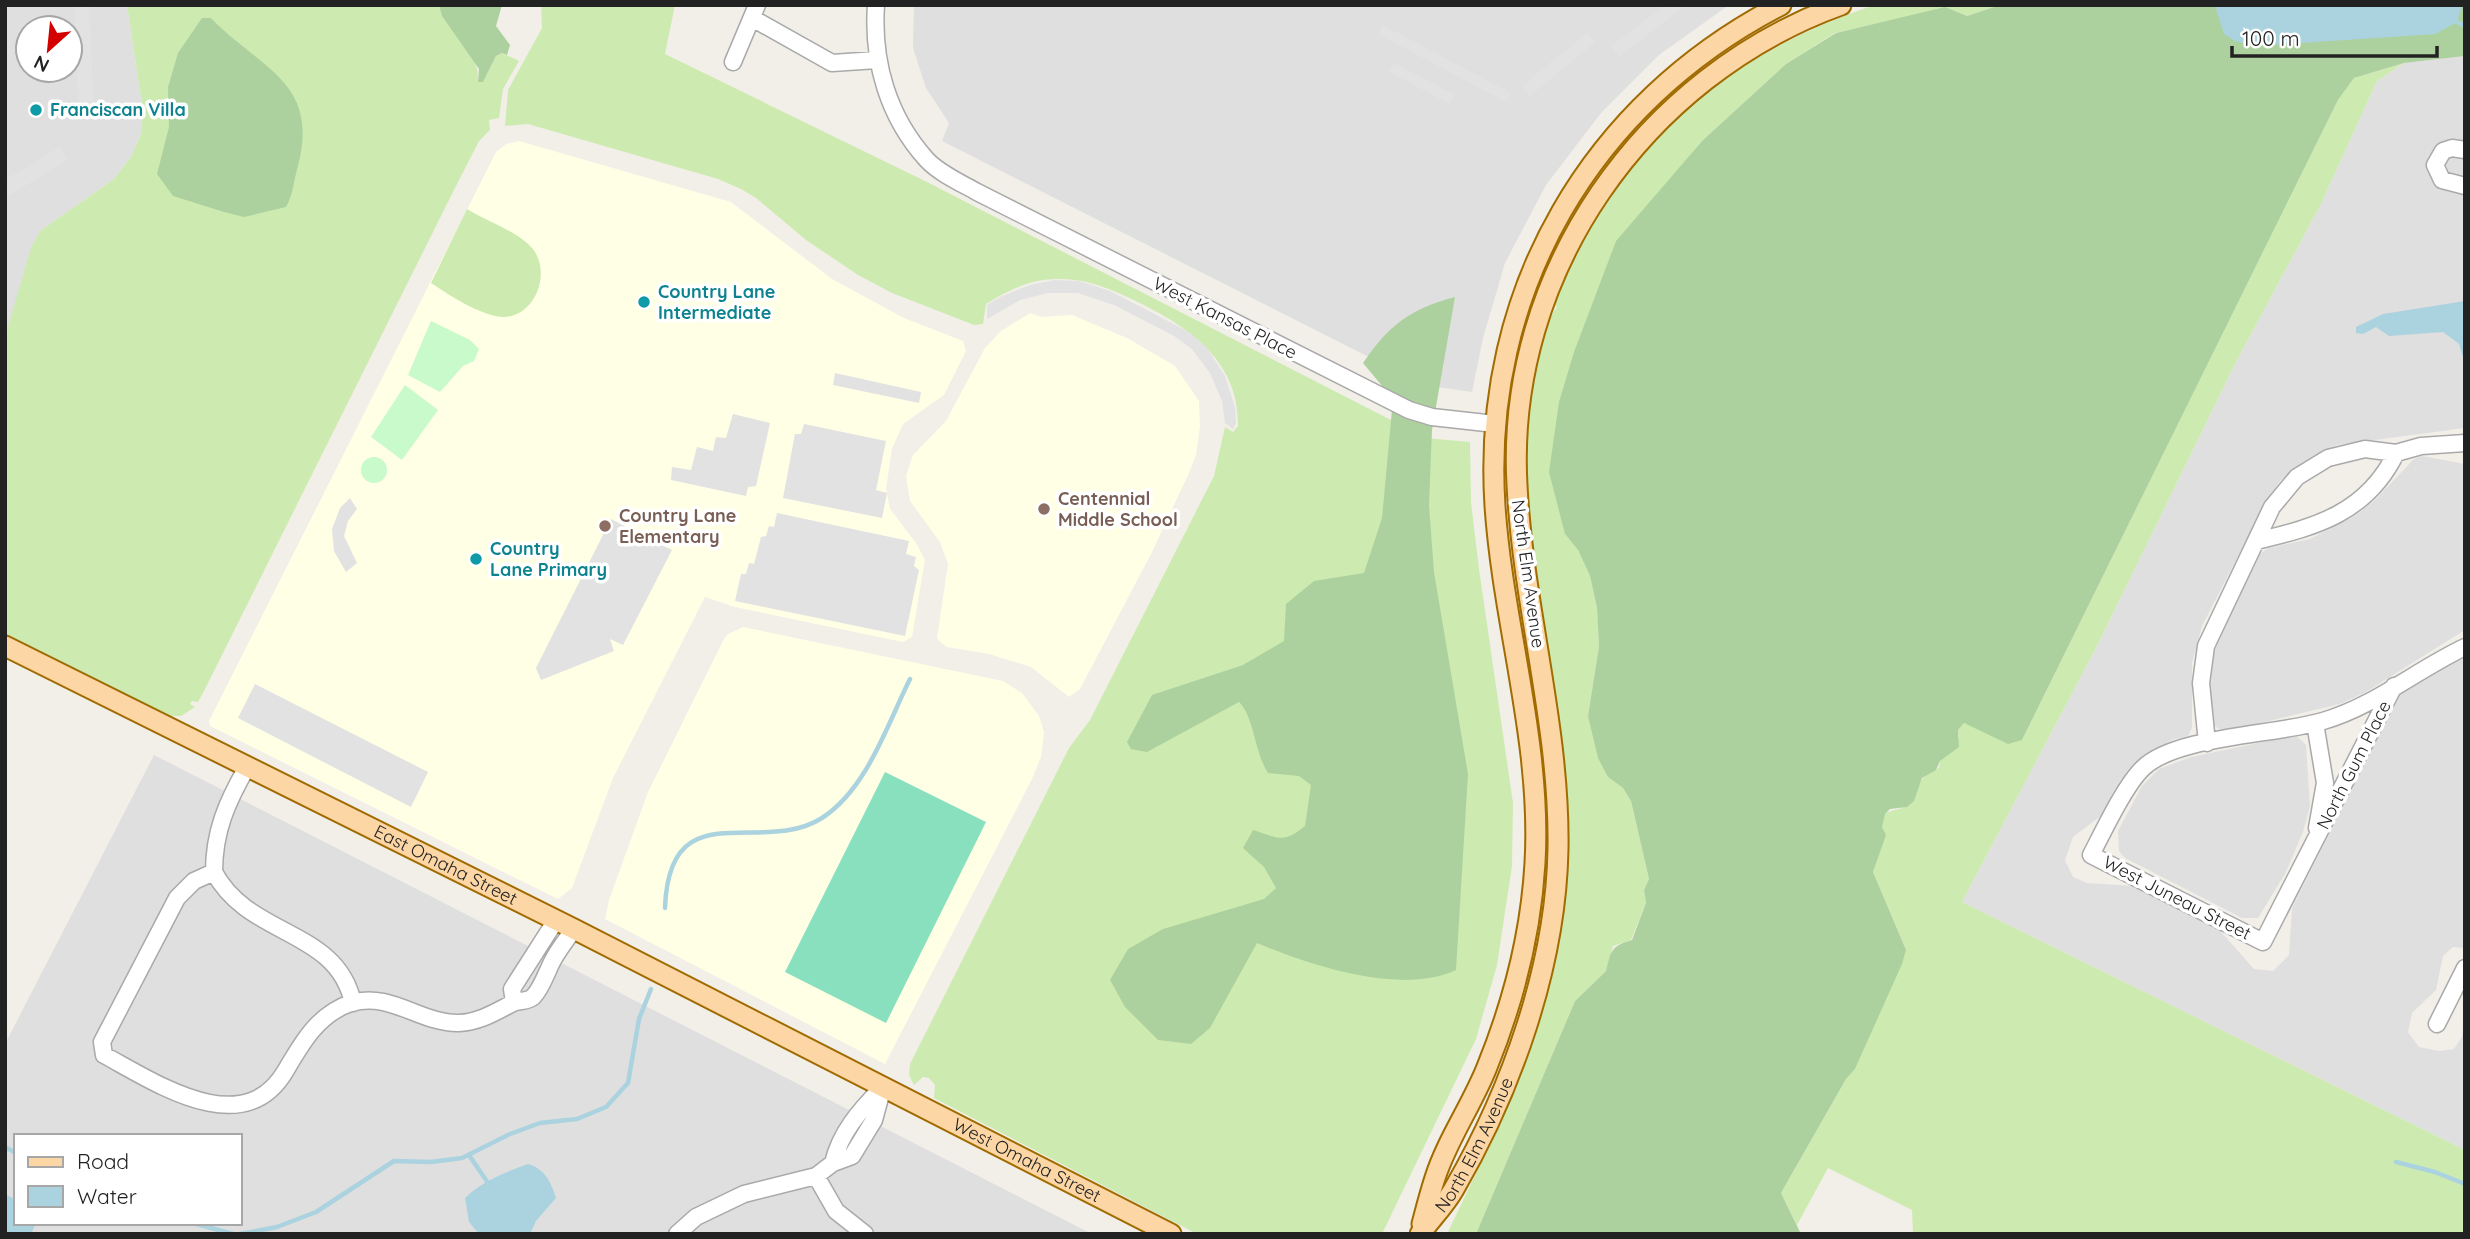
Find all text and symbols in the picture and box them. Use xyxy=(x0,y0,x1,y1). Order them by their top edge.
north arrow xyxy=(14,14,84,84)
scale bar xyxy=(2232,14,2437,58)
text: 100 m xyxy=(2242,25,2300,51)
text: N xyxy=(30,50,53,78)
place label: Franciscan Villa xyxy=(50,98,186,121)
marker: Franciscan Villa xyxy=(28,102,44,118)
street label: West Kansas Place xyxy=(1149,271,1301,364)
place label: Country Lane Intermediate xyxy=(658,280,775,324)
marker: Country Lane Intermediate xyxy=(636,294,652,310)
place label: Centennial Middle School xyxy=(1058,487,1178,531)
street label: North Elm Avenue xyxy=(1507,498,1550,650)
marker: Centennial Middle School xyxy=(1036,501,1052,517)
place label: Country Lane Elementary xyxy=(619,504,736,548)
marker: Country Lane Elementary xyxy=(597,518,613,534)
place label: Country Lane Primary xyxy=(490,537,607,581)
marker: Country Lane Primary xyxy=(468,551,484,567)
street label: North Gum Place xyxy=(2311,697,2396,833)
street label: East Omaha Street xyxy=(370,819,521,910)
street label: West Juneau Street xyxy=(2099,850,2255,945)
street label: North Elm Avenue xyxy=(1430,1074,1518,1217)
street label: West Omaha Street xyxy=(949,1113,1105,1207)
legend xyxy=(14,1134,242,1225)
text: Road xyxy=(77,1148,129,1174)
text: Water xyxy=(77,1183,137,1209)

